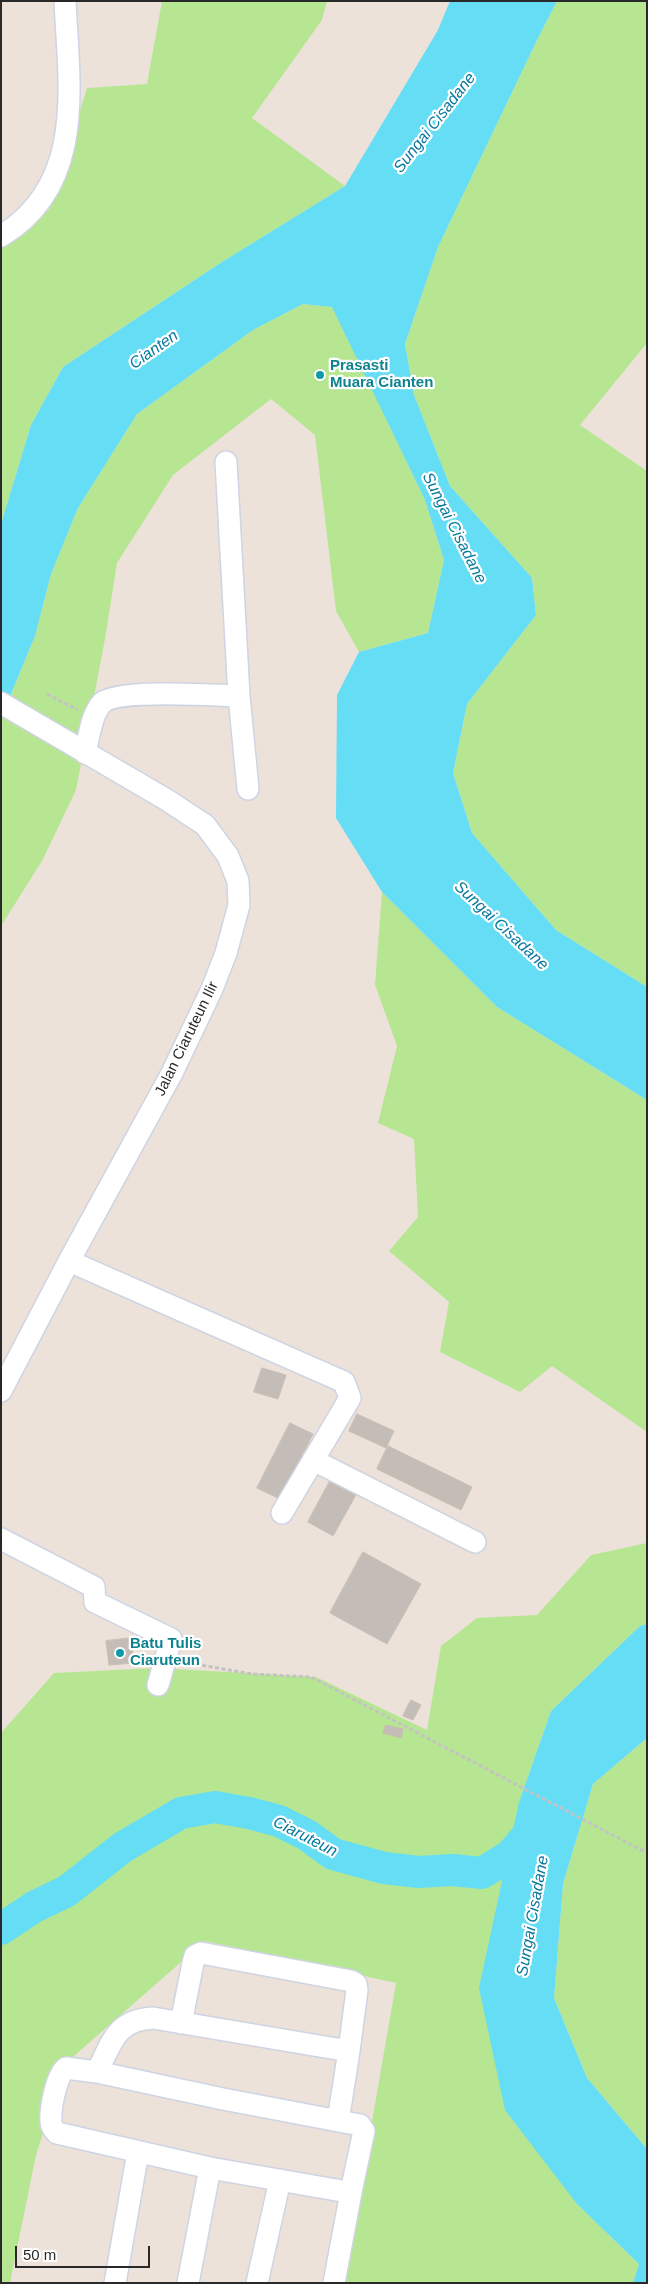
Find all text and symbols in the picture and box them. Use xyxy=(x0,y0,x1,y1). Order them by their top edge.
water label: Sungai Cisadane xyxy=(390,69,480,177)
water label: Cianten xyxy=(126,326,182,374)
place label: Prasasti Muara Cianten xyxy=(330,357,433,392)
marker: Prasasti Muara Cianten xyxy=(314,369,326,381)
water label: Sungai Cisadane xyxy=(418,469,490,587)
water label: Sungai Cisadane xyxy=(450,877,552,975)
street label: Jalan Ciaruteun Ilir xyxy=(151,979,223,1099)
place label: Batu Tulis Ciaruteun xyxy=(130,1635,201,1670)
marker: Batu Tulis Ciaruteun xyxy=(114,1647,126,1659)
water label: Ciaruteun xyxy=(270,1813,340,1861)
water label: Sungai Cisadane xyxy=(513,1854,553,1978)
scale bar xyxy=(18,2236,152,2268)
text: 50 m xyxy=(23,2246,56,2263)

